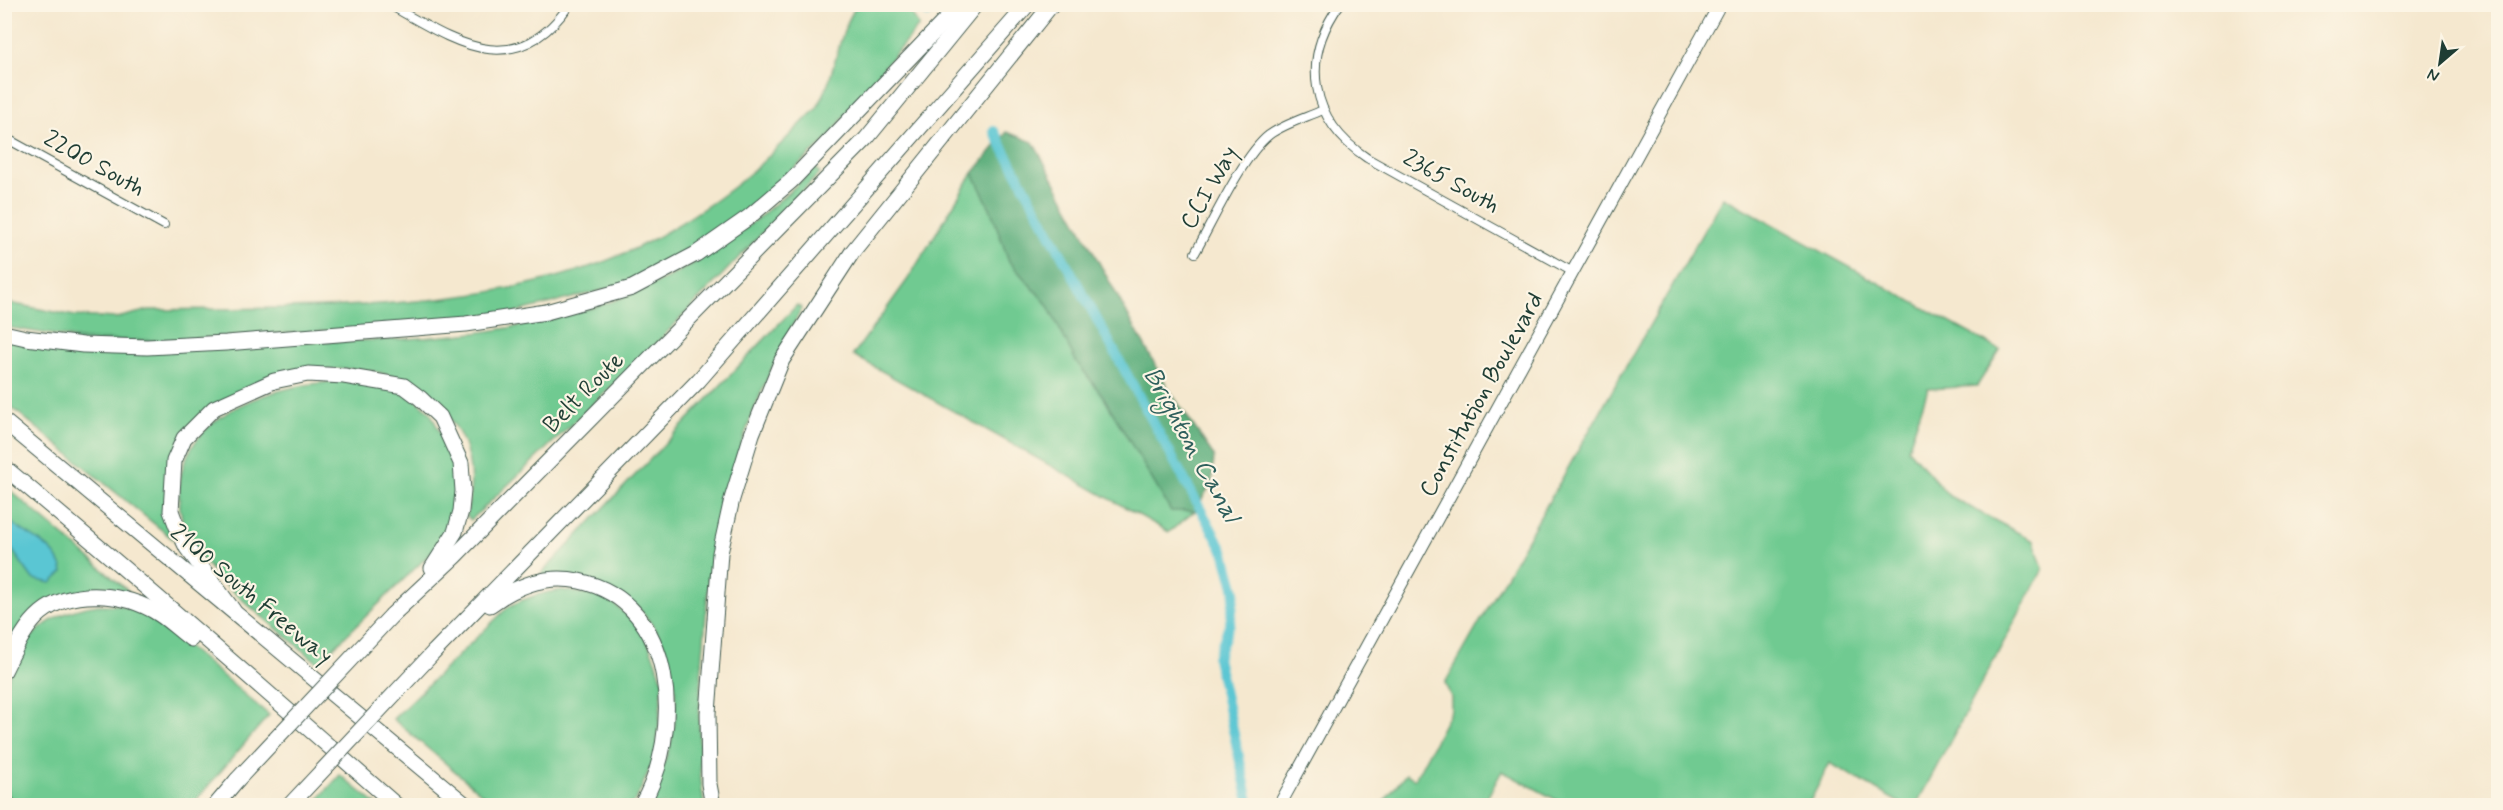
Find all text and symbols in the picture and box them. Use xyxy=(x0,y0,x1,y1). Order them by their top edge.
north arrow xyxy=(2410,33,2470,93)
text: N xyxy=(2424,63,2443,87)
street label: 2200 South xyxy=(38,124,150,204)
street label: CCI Way xyxy=(1174,141,1246,235)
street label: 2365 South xyxy=(1397,143,1505,221)
street label: Constitution Boulevard xyxy=(1413,287,1551,503)
street label: Belt Route xyxy=(537,346,631,440)
water label: Brighton Canal xyxy=(1133,361,1249,533)
street label: 2100 South Freeway xyxy=(163,518,339,672)

